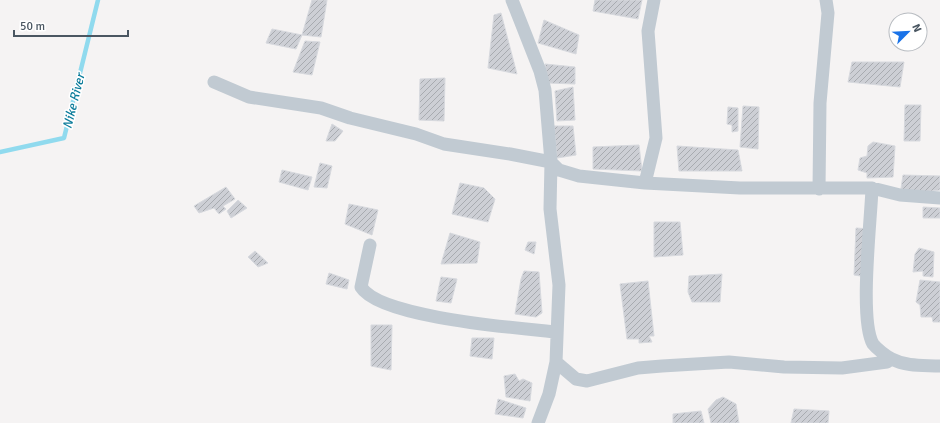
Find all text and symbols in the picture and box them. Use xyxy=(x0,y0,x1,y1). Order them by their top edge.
scale bar xyxy=(14,12,128,38)
north arrow xyxy=(888,12,928,52)
text: 50 m xyxy=(20,19,45,34)
text: N xyxy=(909,22,924,34)
water label: Nike River xyxy=(59,70,89,130)

